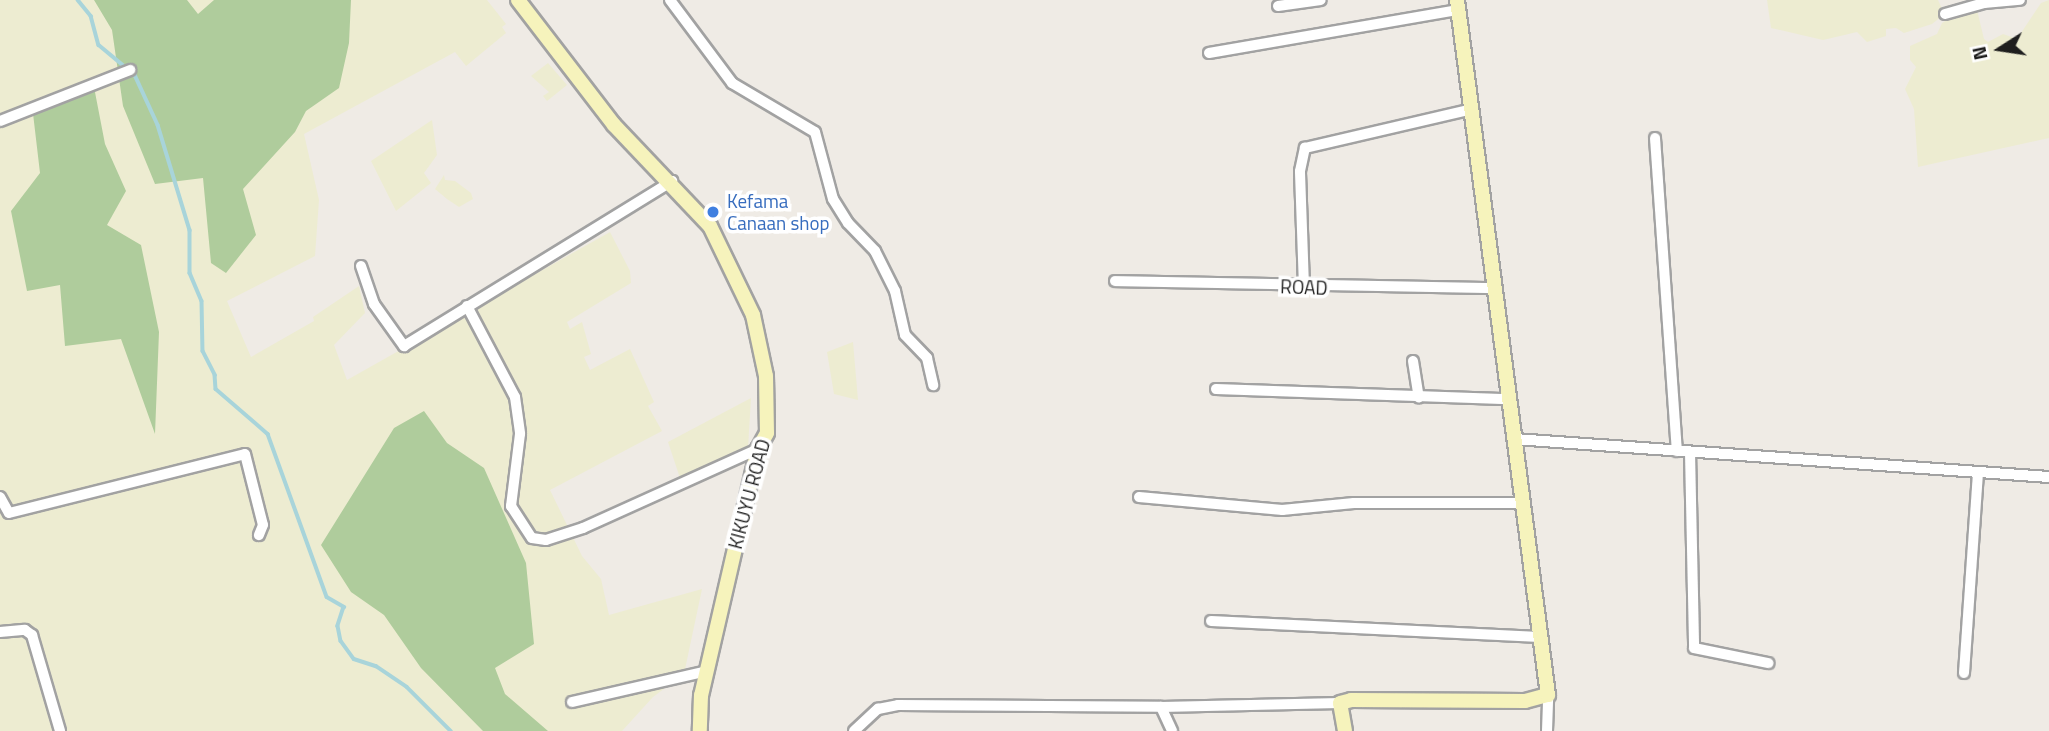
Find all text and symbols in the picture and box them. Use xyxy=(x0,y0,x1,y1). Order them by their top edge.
north arrow xyxy=(1965,14,2035,84)
text: N xyxy=(1963,44,1995,63)
place label: Kefama Canaan shop xyxy=(727,190,830,234)
marker: Kefama Canaan shop xyxy=(705,204,721,220)
street label: ROAD xyxy=(1280,275,1328,299)
street label: KIKUYU ROAD xyxy=(723,437,775,551)

